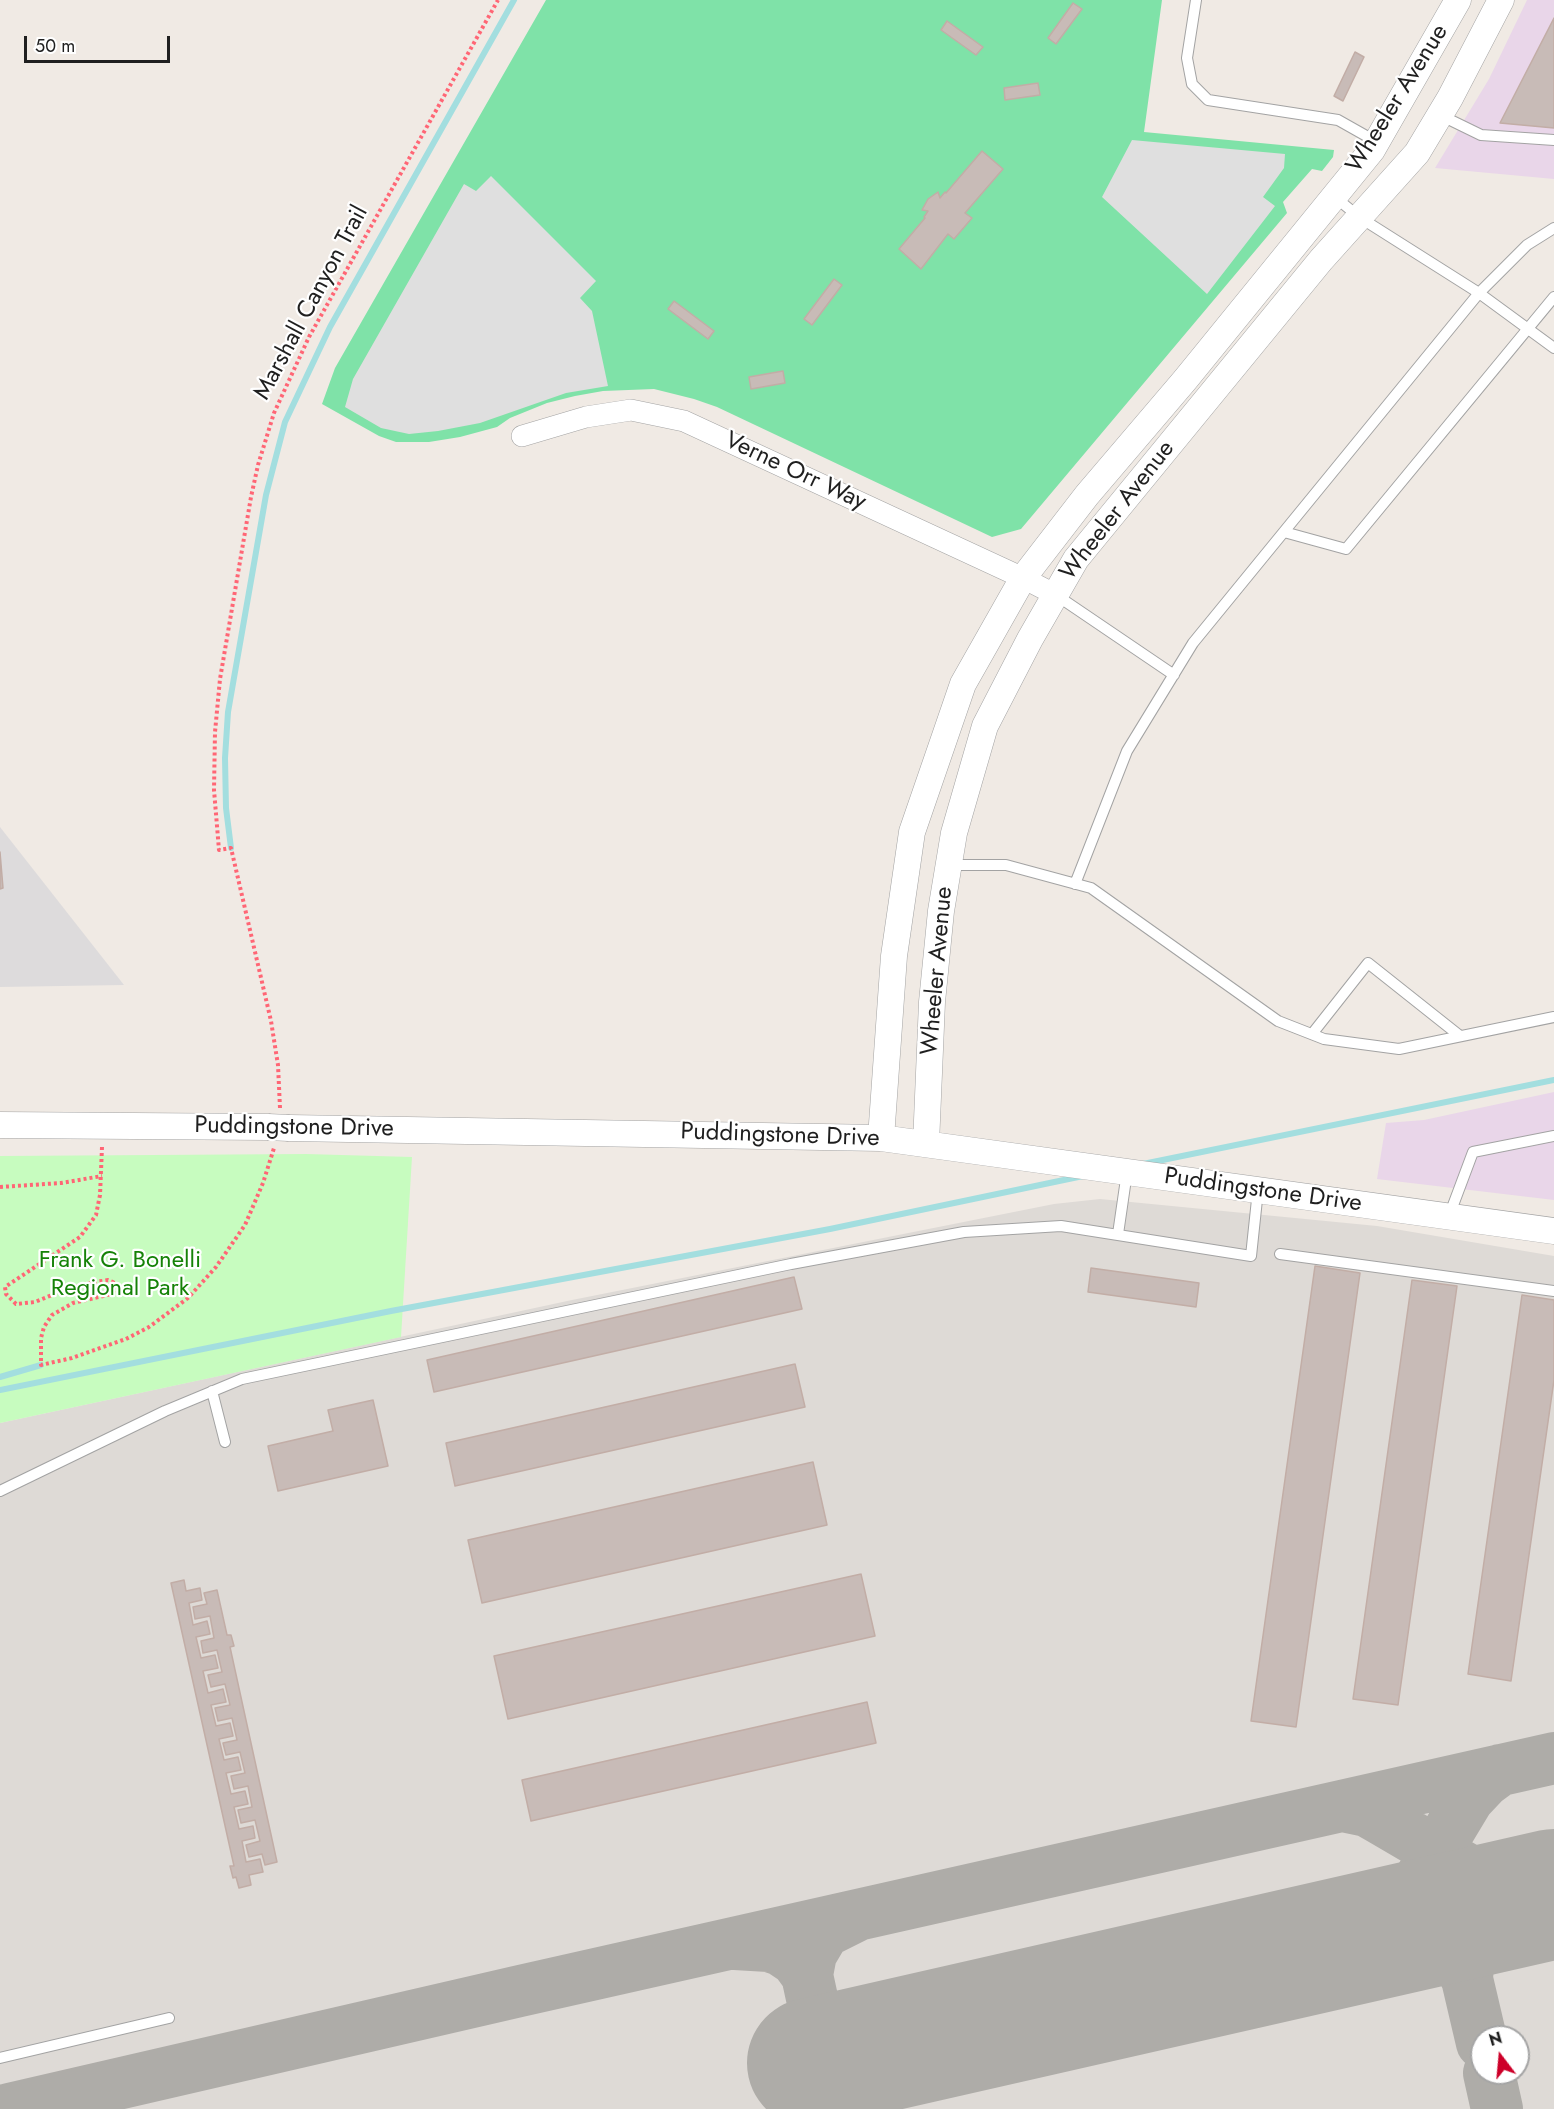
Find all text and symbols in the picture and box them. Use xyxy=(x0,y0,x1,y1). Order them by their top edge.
street label: Wheeler Avenue xyxy=(1341,20,1455,178)
scale bar xyxy=(27,24,172,62)
text: 50 m xyxy=(35,33,75,59)
street label: Marshall Canyon Trail xyxy=(249,201,375,405)
street label: Verne Orr Way xyxy=(720,427,870,517)
street label: Wheeler Avenue xyxy=(1055,435,1181,587)
street label: Wheeler Avenue xyxy=(916,885,960,1057)
street label: Puddingstone Drive xyxy=(194,1112,394,1144)
street label: Puddingstone Drive xyxy=(680,1118,880,1154)
street label: Puddingstone Drive xyxy=(1162,1163,1364,1219)
park label: Frank G. Bonelli Regional Park xyxy=(39,1247,201,1303)
north arrow xyxy=(1470,2025,1530,2085)
text: N xyxy=(1486,2026,1505,2052)

